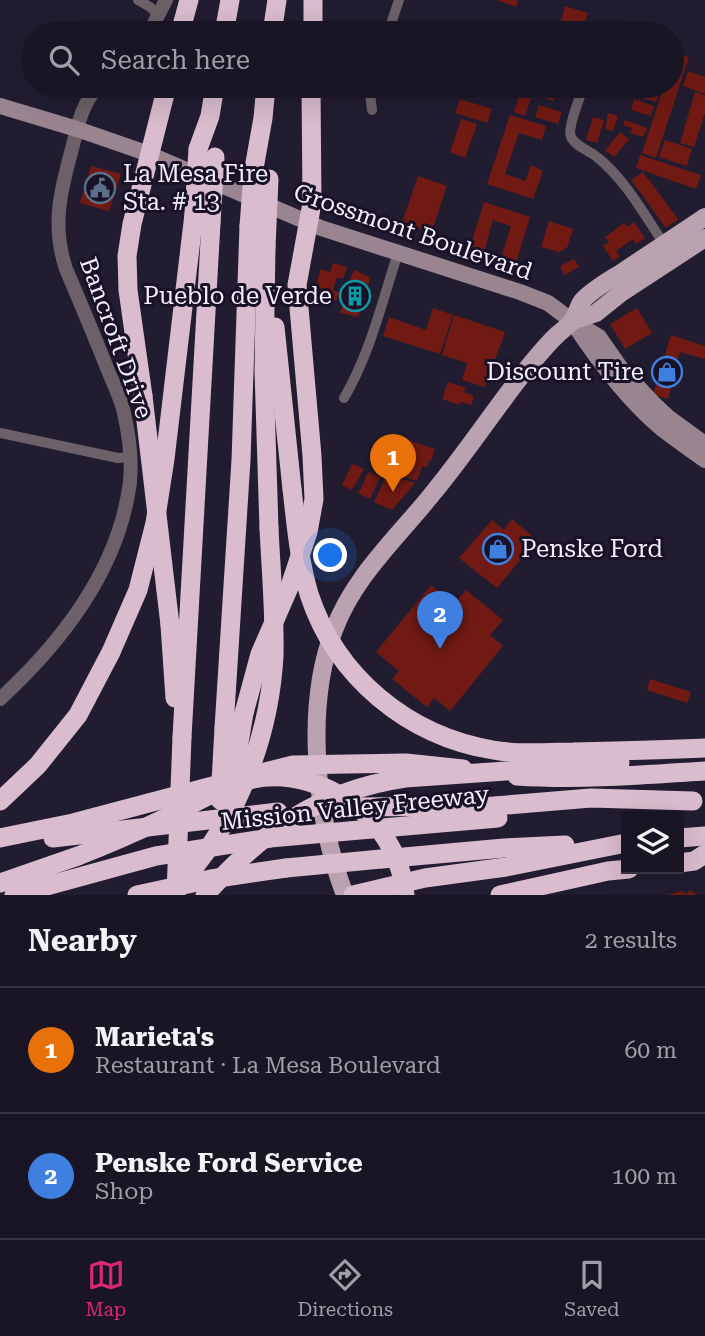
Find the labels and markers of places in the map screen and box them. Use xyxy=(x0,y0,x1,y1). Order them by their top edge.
place label: La Mesa Fire Sta. # 13 xyxy=(123,160,268,216)
public building icon: La Mesa Fire Sta. # 13 xyxy=(83,171,117,205)
building icon: Pueblo de Verde xyxy=(338,279,372,313)
place label: Pueblo de Verde xyxy=(143,282,332,310)
shop icon: Discount Tire xyxy=(650,355,684,389)
place label: Discount Tire xyxy=(486,358,644,386)
pin: 1 xyxy=(370,434,416,492)
shop icon: Penske Ford xyxy=(481,532,515,566)
place label: Penske Ford xyxy=(521,535,663,563)
pin: 2 xyxy=(417,591,463,649)

